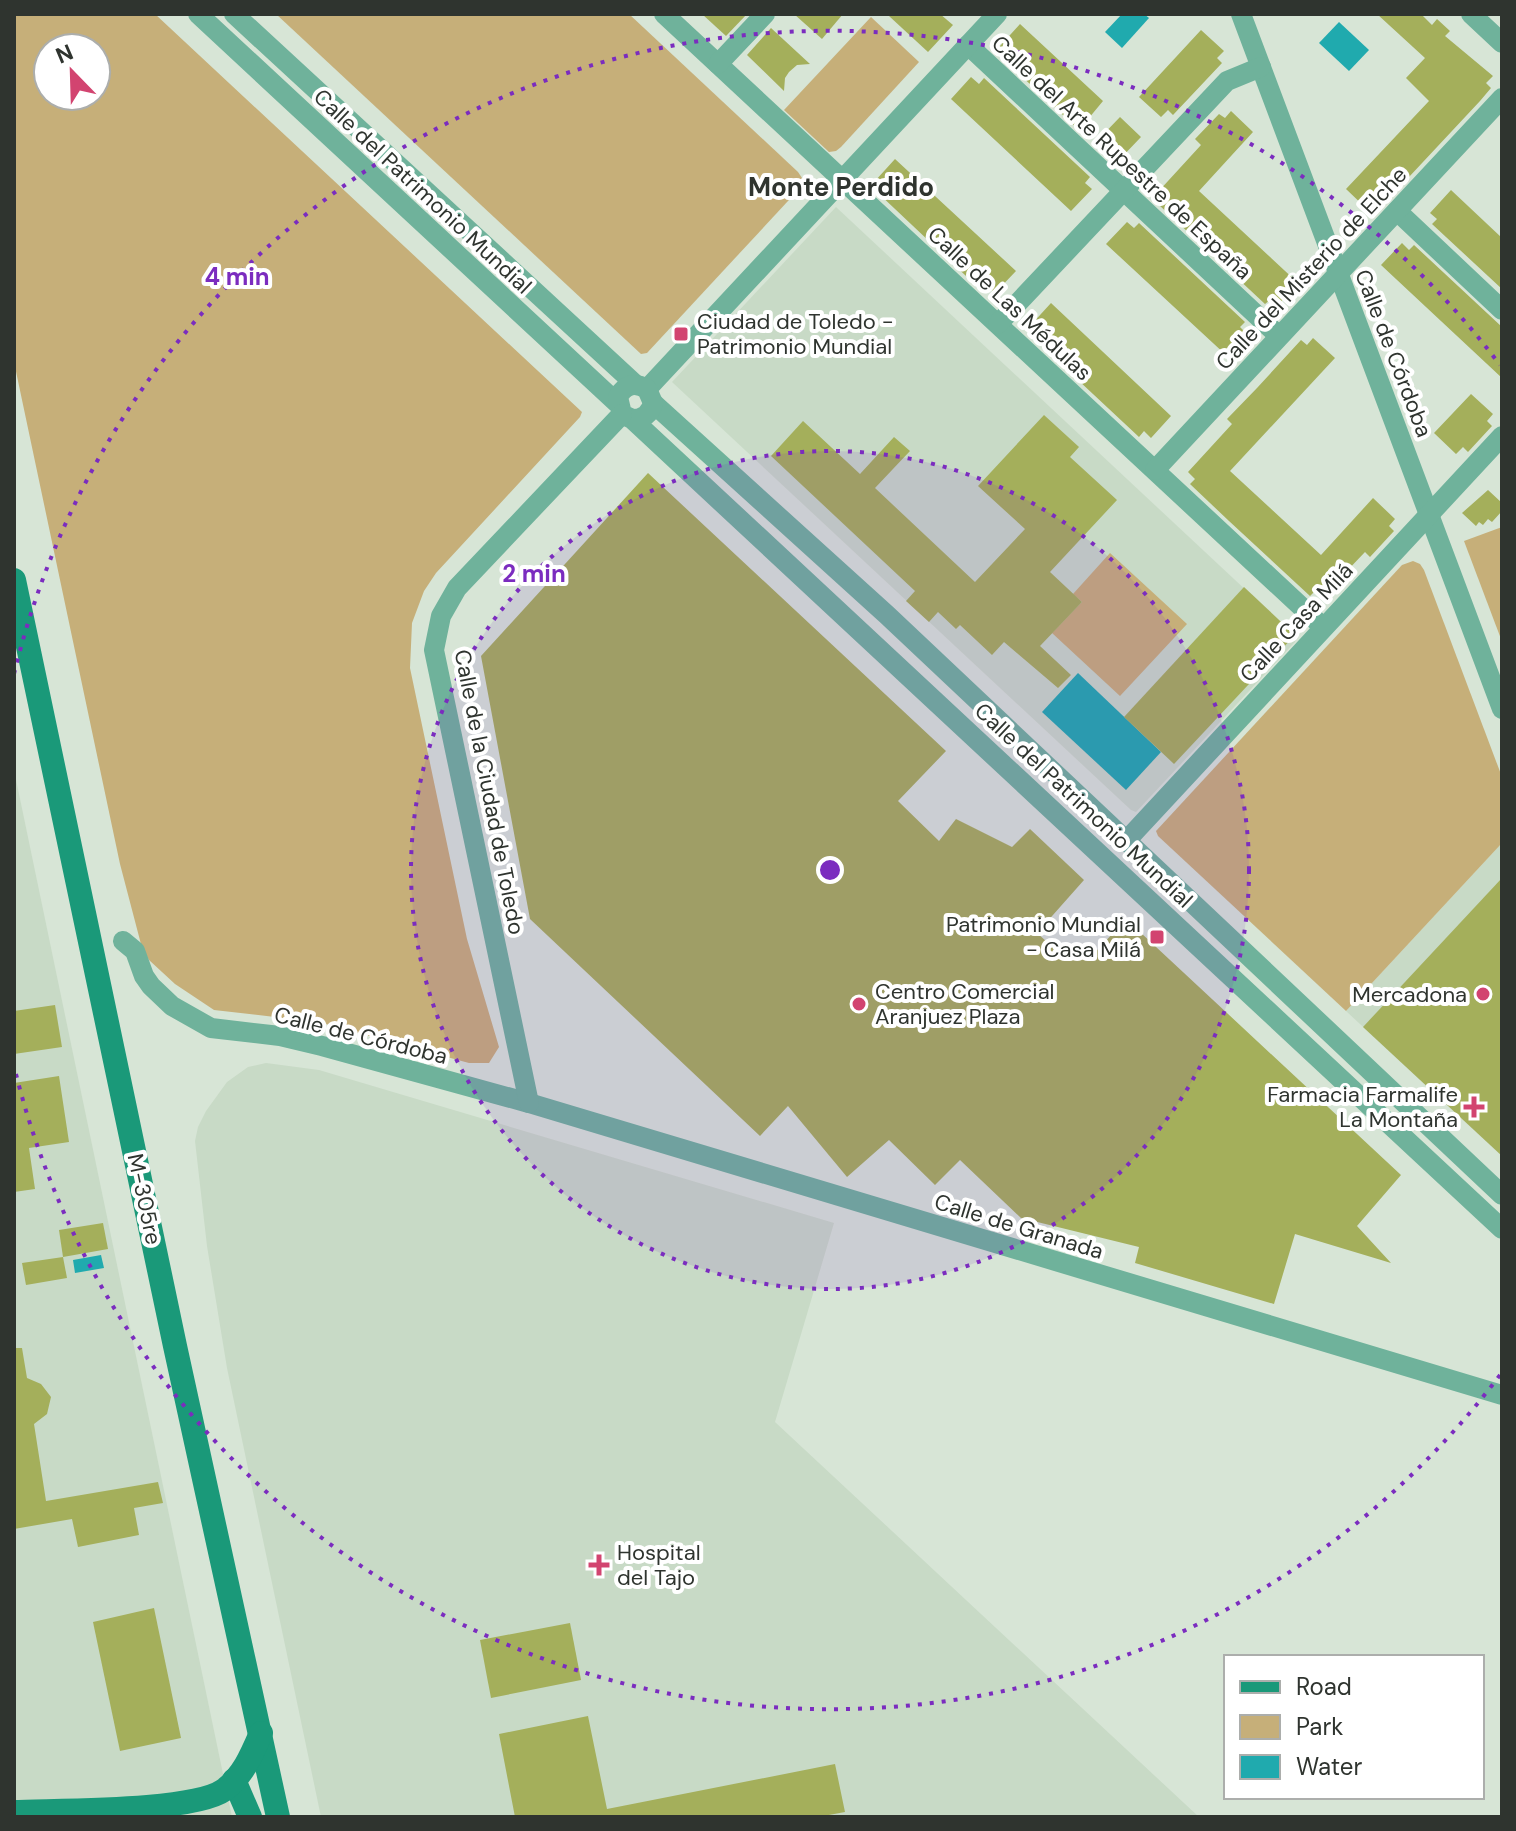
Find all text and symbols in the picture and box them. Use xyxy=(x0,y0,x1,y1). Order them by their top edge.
street label: Calle del Arte Rupestre de España xyxy=(985,29,1258,286)
north arrow xyxy=(32,32,112,112)
text: N xyxy=(51,38,77,71)
street label: Calle del Patrimonio Mundial xyxy=(307,83,538,300)
street label: Calle del Misterio de Elche xyxy=(1209,161,1413,376)
district label: Monte Perdido xyxy=(748,170,934,204)
street label: Calle de Las Médulas xyxy=(922,220,1098,387)
text: 4 min xyxy=(204,261,270,292)
street label: Calle de Córdoba xyxy=(1348,265,1439,441)
place label: Ciudad de Toledo - Patrimonio Mundial xyxy=(697,307,894,361)
marker: Ciudad de Toledo - Patrimonio Mundial xyxy=(672,325,690,343)
street label: Calle Casa Milá xyxy=(1234,556,1359,688)
text: 2 min xyxy=(502,558,566,589)
street label: Calle de la Ciudad de Toledo xyxy=(448,647,531,937)
street label: Calle del Patrimonio Mundial xyxy=(968,697,1199,914)
centre of rings xyxy=(816,856,844,884)
place label: Patrimonio Mundial - Casa Milá xyxy=(946,910,1141,964)
marker: Patrimonio Mundial - Casa Milá xyxy=(1148,928,1166,946)
place label: Centro Comercial Aranjuez Plaza xyxy=(875,977,1055,1031)
place label: Mercadona xyxy=(1352,980,1467,1009)
marker: Mercadona xyxy=(1474,985,1492,1003)
marker: Centro Comercial Aranjuez Plaza xyxy=(850,995,868,1013)
street label: Calle de Córdoba xyxy=(271,1000,450,1071)
place label: Farmacia Farmalife La Montaña xyxy=(1267,1080,1458,1134)
marker: Farmacia Farmalife La Montaña xyxy=(1465,1098,1483,1116)
street label: M-305re xyxy=(121,1151,168,1247)
street label: Calle de Granada xyxy=(931,1187,1107,1266)
place label: Hospital del Tajo xyxy=(617,1538,701,1592)
marker: Hospital del Tajo xyxy=(588,1554,610,1576)
legend xyxy=(1224,1655,1484,1799)
text: Road xyxy=(1296,1671,1352,1702)
text: Park xyxy=(1296,1711,1343,1742)
text: Water xyxy=(1296,1751,1362,1782)

